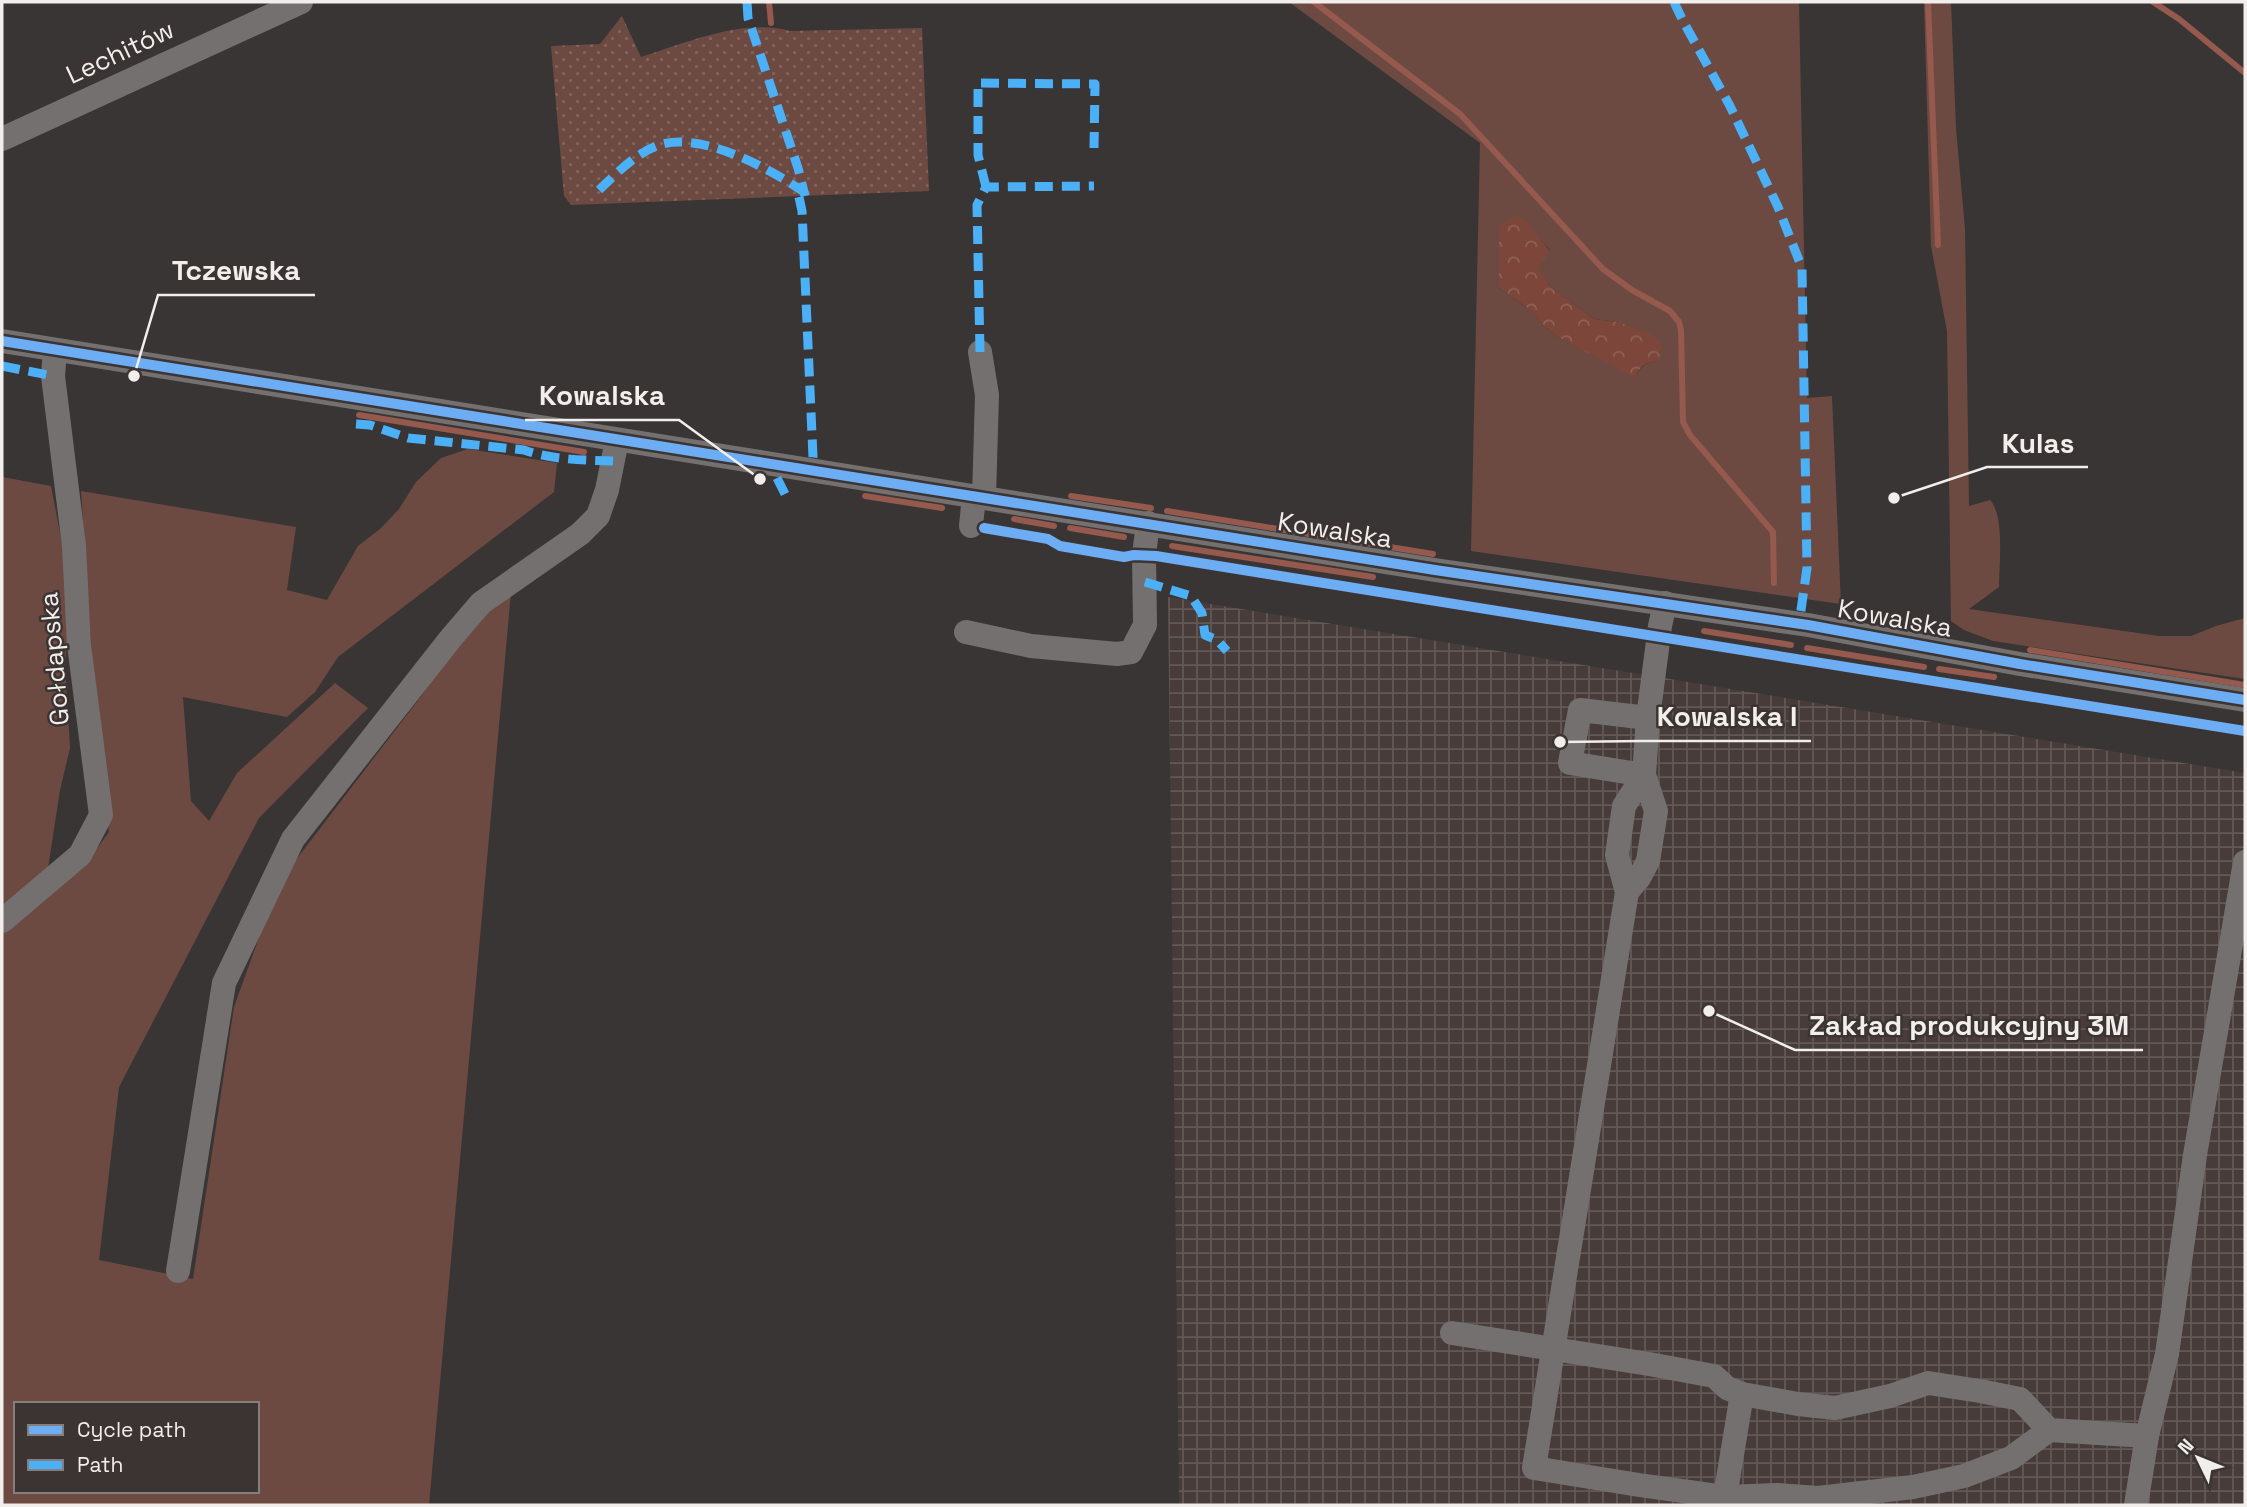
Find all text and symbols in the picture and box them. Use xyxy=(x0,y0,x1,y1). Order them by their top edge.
street label: Lechitów xyxy=(60,12,180,92)
callout: Tczewska xyxy=(158,246,315,295)
text: Tczewska xyxy=(172,252,300,288)
callout: Kowalska xyxy=(525,371,679,420)
text: Kowalska xyxy=(539,377,665,413)
callout: Kulas xyxy=(1987,418,2088,467)
text: Kulas xyxy=(2002,425,2074,461)
street label: Kowalska xyxy=(1275,504,1395,556)
street label: Gołdapska xyxy=(31,591,77,727)
street label: Kowalska xyxy=(1835,591,1955,645)
callout: Kowalska I xyxy=(1642,692,1811,741)
text: Kowalska I xyxy=(1657,698,1797,734)
callout: Zakład produkcyjny 3M xyxy=(1795,1001,2143,1050)
text: Zakład produkcyjny 3M xyxy=(1809,1007,2129,1043)
legend xyxy=(14,1402,259,1493)
text: Cycle path xyxy=(77,1416,186,1443)
north arrow xyxy=(2163,1423,2233,1493)
text: N xyxy=(2172,1434,2199,1460)
text: Path xyxy=(77,1451,123,1478)

